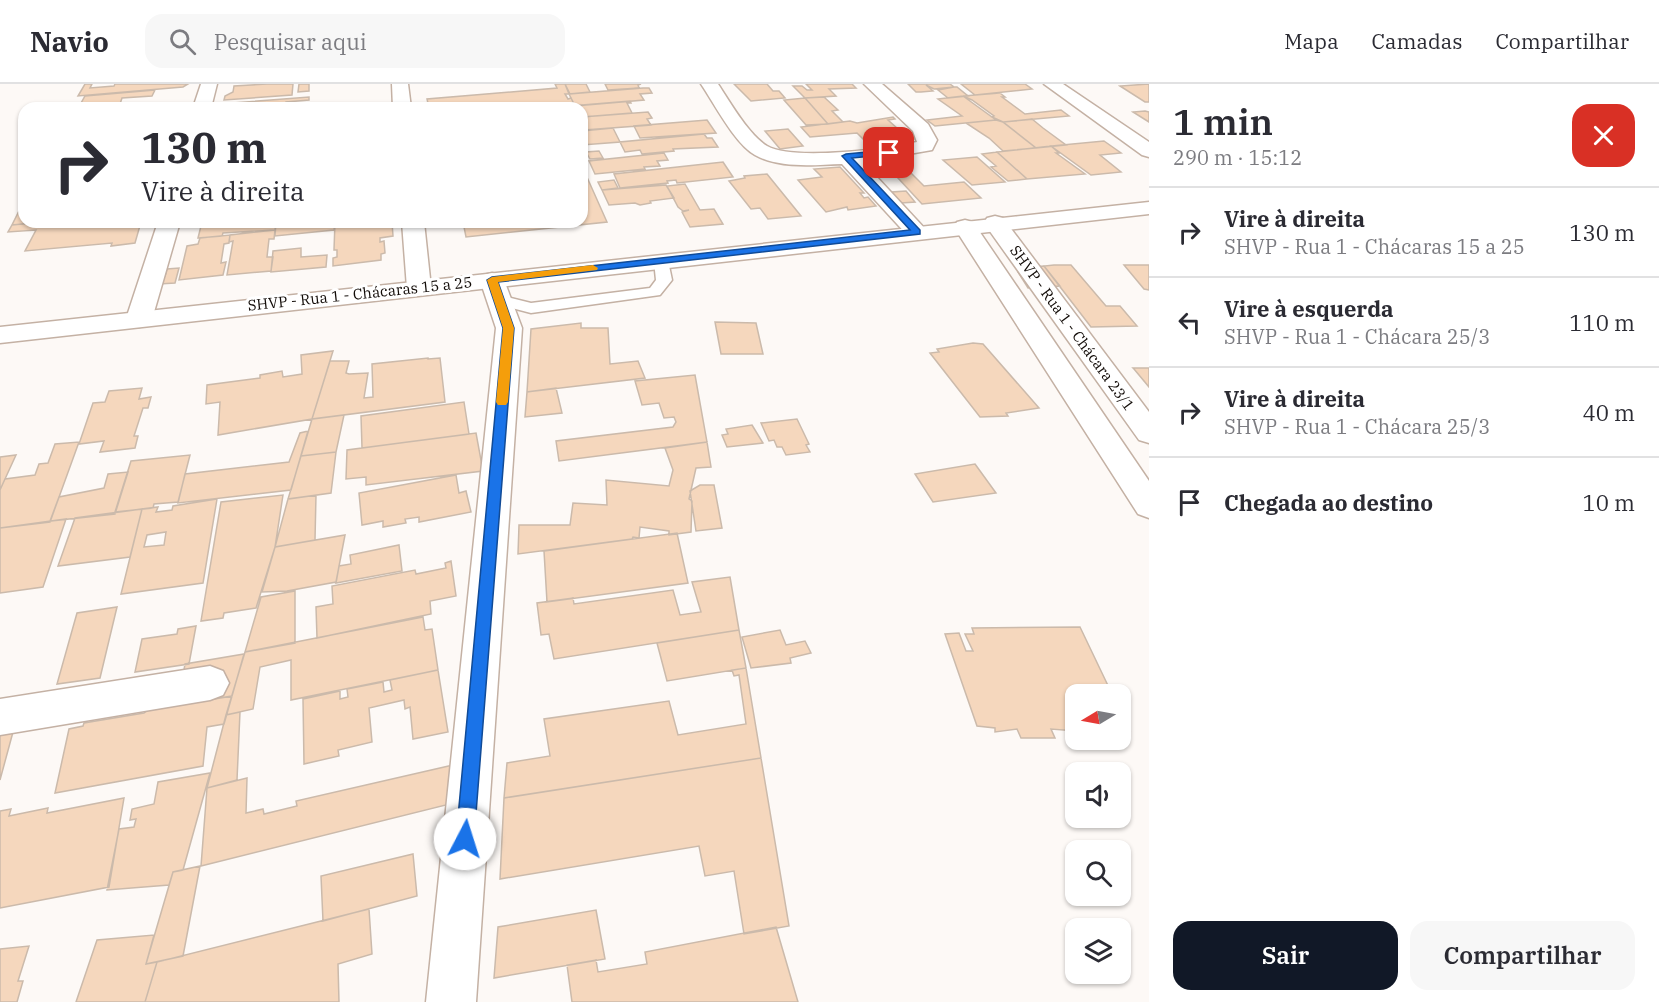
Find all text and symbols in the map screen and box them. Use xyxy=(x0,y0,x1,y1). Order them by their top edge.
search box xyxy=(145,14,565,68)
text: Navio xyxy=(30,23,109,60)
icon: search xyxy=(166,25,199,58)
text: Pesquisar aqui xyxy=(214,27,367,56)
text: Mapa xyxy=(1284,27,1339,55)
text: Camadas xyxy=(1372,27,1462,55)
text: Compartilhar xyxy=(1495,27,1629,55)
text: 1 min xyxy=(1173,98,1273,145)
button: close xyxy=(1572,104,1635,167)
text: 130 m xyxy=(141,120,267,175)
icon: right xyxy=(42,126,120,204)
pin xyxy=(863,127,914,178)
icon: arrive xyxy=(872,136,905,169)
text: 290 m · 15:12 xyxy=(1173,144,1302,171)
text: Vire à direita xyxy=(141,173,305,208)
text: Vire à direita xyxy=(1224,204,1365,233)
icon: right xyxy=(1173,216,1206,249)
text: 130 m xyxy=(1569,218,1635,247)
text: SHVP - Rua 1 - Chácaras 15 a 25 xyxy=(1224,233,1525,260)
street label: SHVP - Rua 1 - Chácara 23/1 xyxy=(1006,241,1139,414)
street label: SHVP - Rua 1 - Chácaras 15 a 25 xyxy=(247,272,473,315)
text: Vire à esquerda xyxy=(1224,294,1394,323)
icon: left xyxy=(1173,306,1206,339)
text: 110 m xyxy=(1569,308,1635,337)
text: SHVP - Rua 1 - Chácara 25/3 xyxy=(1224,323,1490,350)
text: Vire à direita xyxy=(1224,384,1365,413)
icon: right xyxy=(1173,396,1206,429)
text: 40 m xyxy=(1583,398,1635,427)
text: SHVP - Rua 1 - Chácara 25/3 xyxy=(1224,413,1490,440)
icon: arrive xyxy=(1173,486,1206,519)
text: Chegada ao destino xyxy=(1224,488,1433,517)
text: 10 m xyxy=(1583,488,1635,517)
north arrow xyxy=(1065,684,1131,750)
map controls xyxy=(1065,684,1131,984)
button: sound xyxy=(1065,762,1131,828)
position arrow xyxy=(433,807,497,871)
button: search xyxy=(1065,840,1131,906)
button: layers xyxy=(1065,918,1131,984)
button: Sair xyxy=(1173,921,1398,990)
button: Compartilhar xyxy=(1410,921,1635,990)

